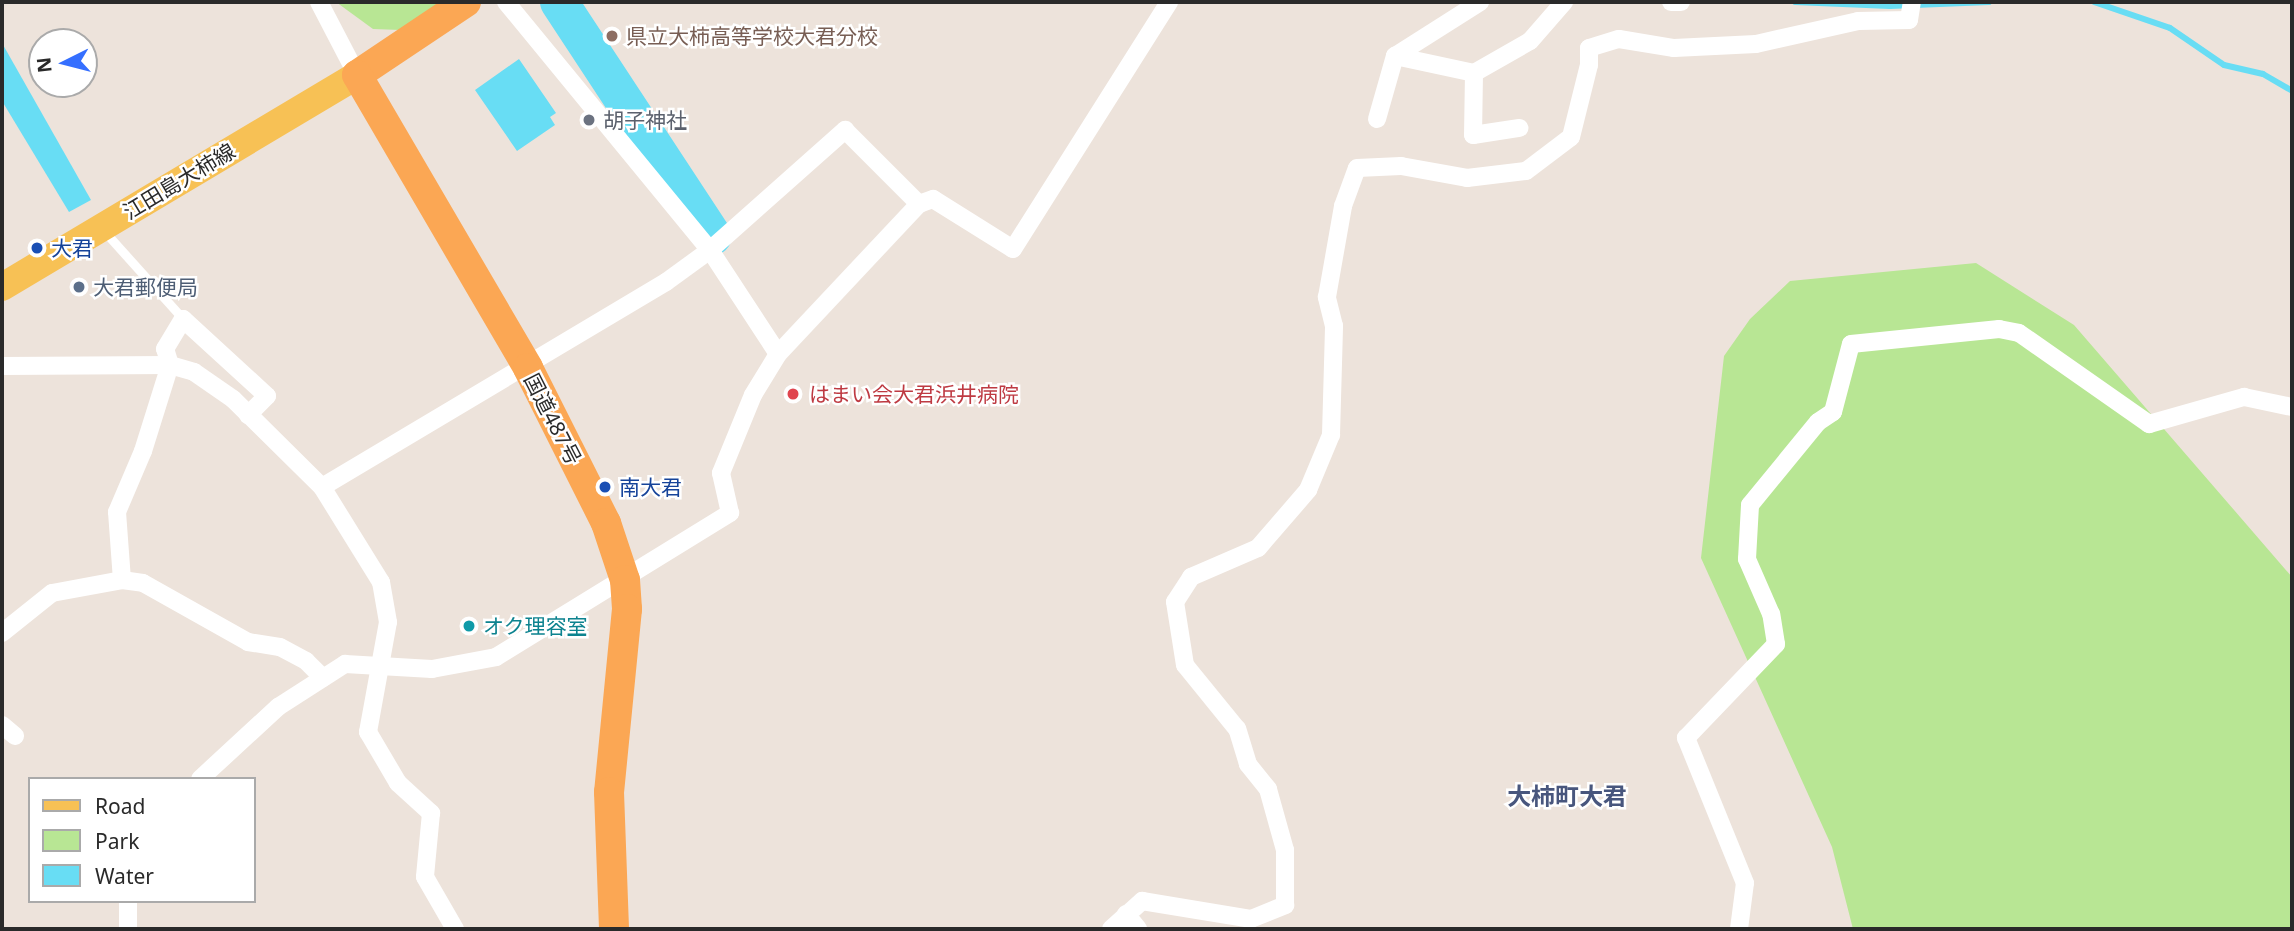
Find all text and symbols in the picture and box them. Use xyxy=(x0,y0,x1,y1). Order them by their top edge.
place label: 県立大柿高等学校大君分校 xyxy=(626,23,878,49)
north arrow xyxy=(28,28,98,98)
marker: 県立大柿高等学校大君分校 xyxy=(604,28,620,44)
text: N xyxy=(30,56,58,74)
place label: 胡子神社 xyxy=(603,107,687,133)
marker: 胡子神社 xyxy=(581,112,597,128)
street label: 江田島大柿線 xyxy=(119,138,239,224)
place label: 大君 xyxy=(51,235,93,261)
marker: 大君 xyxy=(29,240,45,256)
place label: 大君郵便局 xyxy=(93,274,198,300)
marker: 大君郵便局 xyxy=(71,279,87,295)
street label: 国道487号 xyxy=(519,369,587,469)
place label: はまい会大君浜井病院 xyxy=(809,381,1019,407)
marker: はまい会大君浜井病院 xyxy=(783,384,803,404)
place label: 南大君 xyxy=(619,474,682,500)
marker: 南大君 xyxy=(597,479,613,495)
place label: オク理容室 xyxy=(483,613,588,639)
marker: オク理容室 xyxy=(461,618,477,634)
legend xyxy=(28,777,256,903)
district label: 大柿町大君 xyxy=(1507,782,1627,810)
text: Road xyxy=(95,792,145,820)
text: Park xyxy=(95,827,139,855)
text: Water xyxy=(95,862,154,890)

